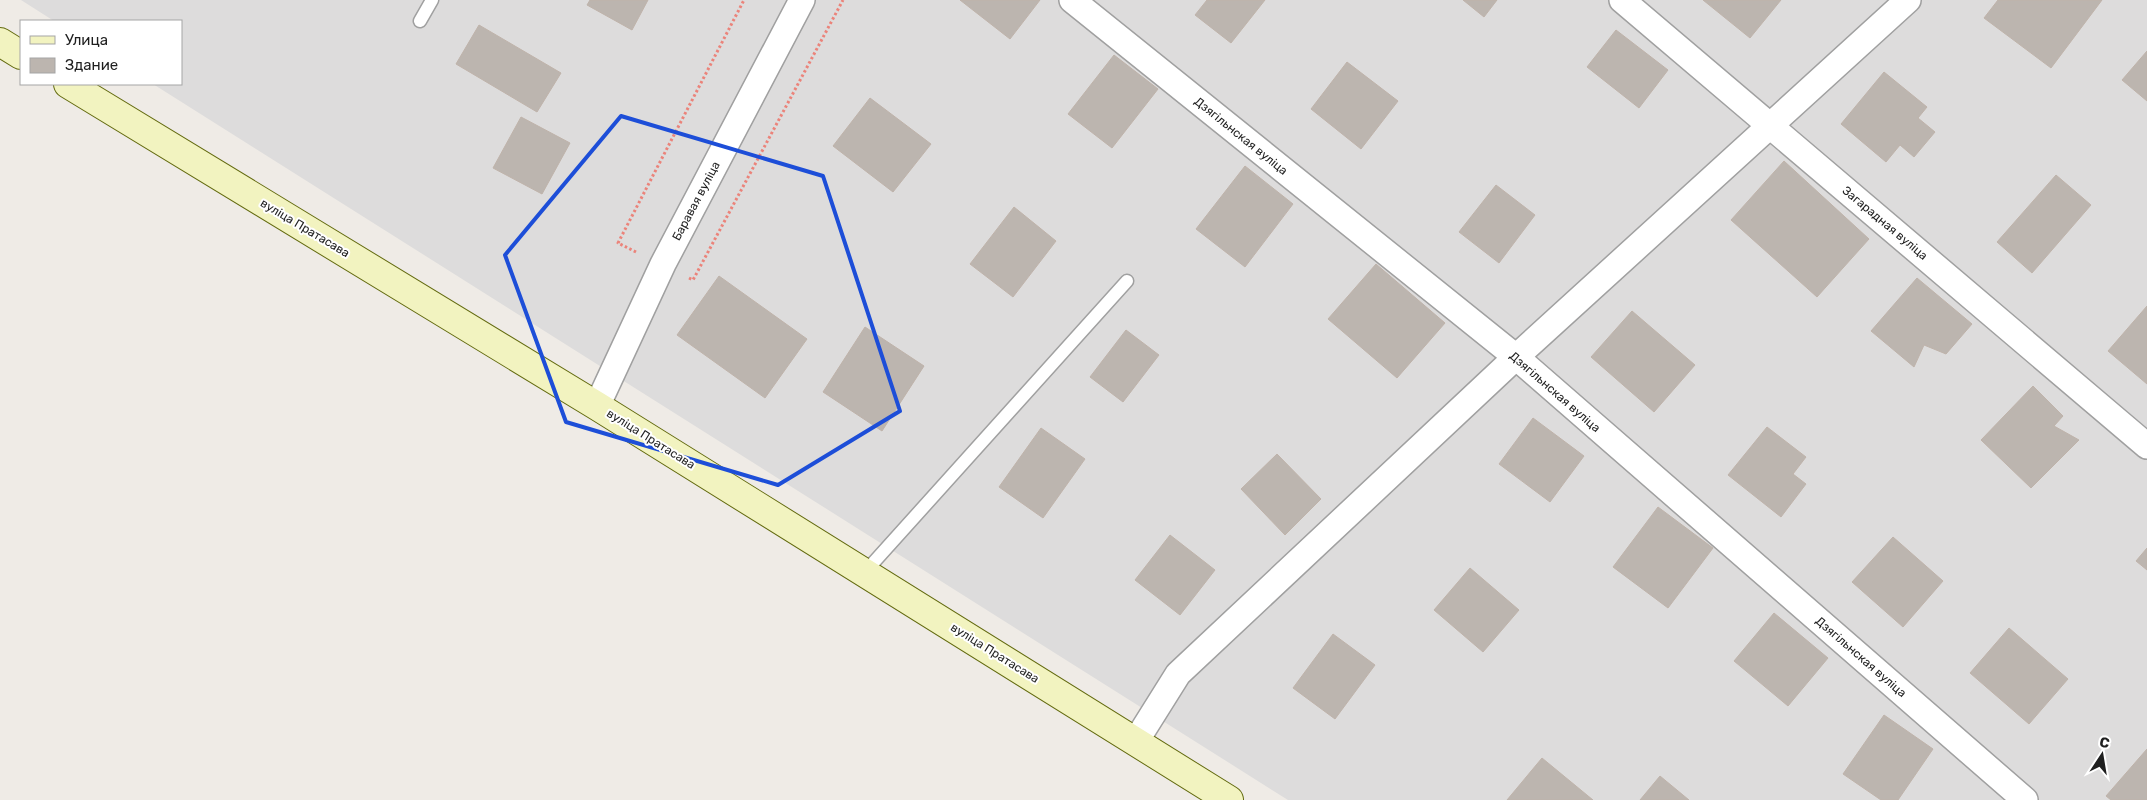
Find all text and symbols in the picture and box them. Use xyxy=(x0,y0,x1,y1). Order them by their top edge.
legend xyxy=(20,20,182,85)
text: Улица xyxy=(65,31,108,49)
text: Здание xyxy=(65,56,118,74)
street label: Дзягільнская вуліца xyxy=(1192,94,1290,178)
street label: Баравая вуліца xyxy=(669,159,723,243)
street label: Загарадная вуліца xyxy=(1839,183,1931,263)
street label: вуліца Пратасава xyxy=(258,196,352,260)
street label: Дзягільнская вуліца xyxy=(1507,349,1603,435)
street label: вуліца Пратасава xyxy=(604,406,698,472)
street label: Дзягільнская вуліца xyxy=(1813,614,1909,700)
street label: вуліца Пратасава xyxy=(948,620,1042,686)
north arrow xyxy=(2077,730,2127,780)
text: С xyxy=(2098,733,2111,752)

